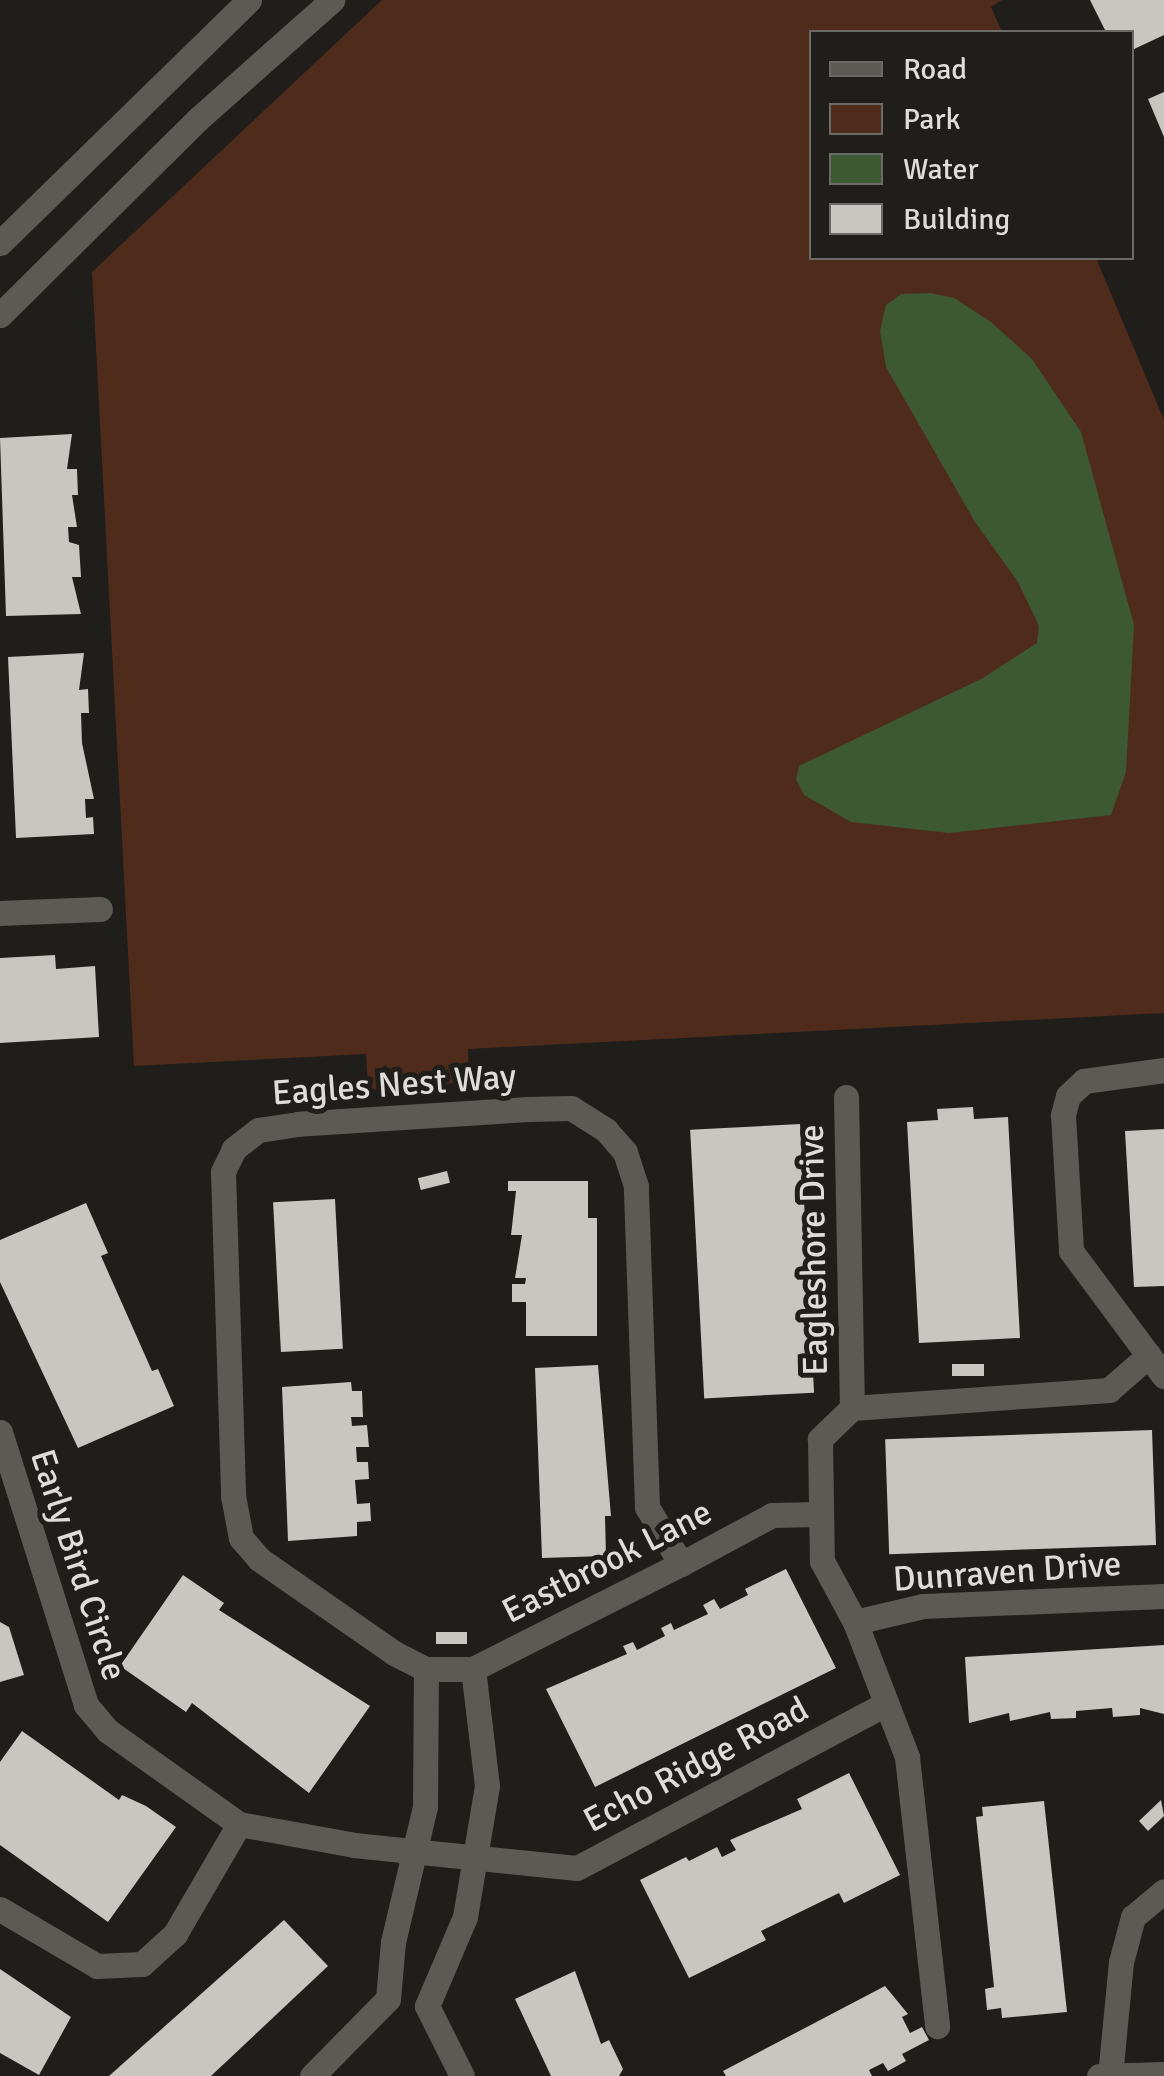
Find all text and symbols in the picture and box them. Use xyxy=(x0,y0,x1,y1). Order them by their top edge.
legend xyxy=(809,30,1134,260)
text: Road xyxy=(903,51,967,88)
text: Park xyxy=(903,101,961,138)
text: Water xyxy=(903,151,979,188)
text: Building xyxy=(903,201,1010,238)
street label: Eagles Nest Way xyxy=(270,1056,518,1114)
street label: Eagleshore Drive xyxy=(791,1124,837,1376)
street label: Early Bird Circle xyxy=(21,1444,135,1686)
street label: Eastbrook Lane xyxy=(495,1491,719,1633)
street label: Dunraven Drive xyxy=(891,1543,1123,1601)
street label: Echo Ridge Road xyxy=(576,1688,816,1842)

